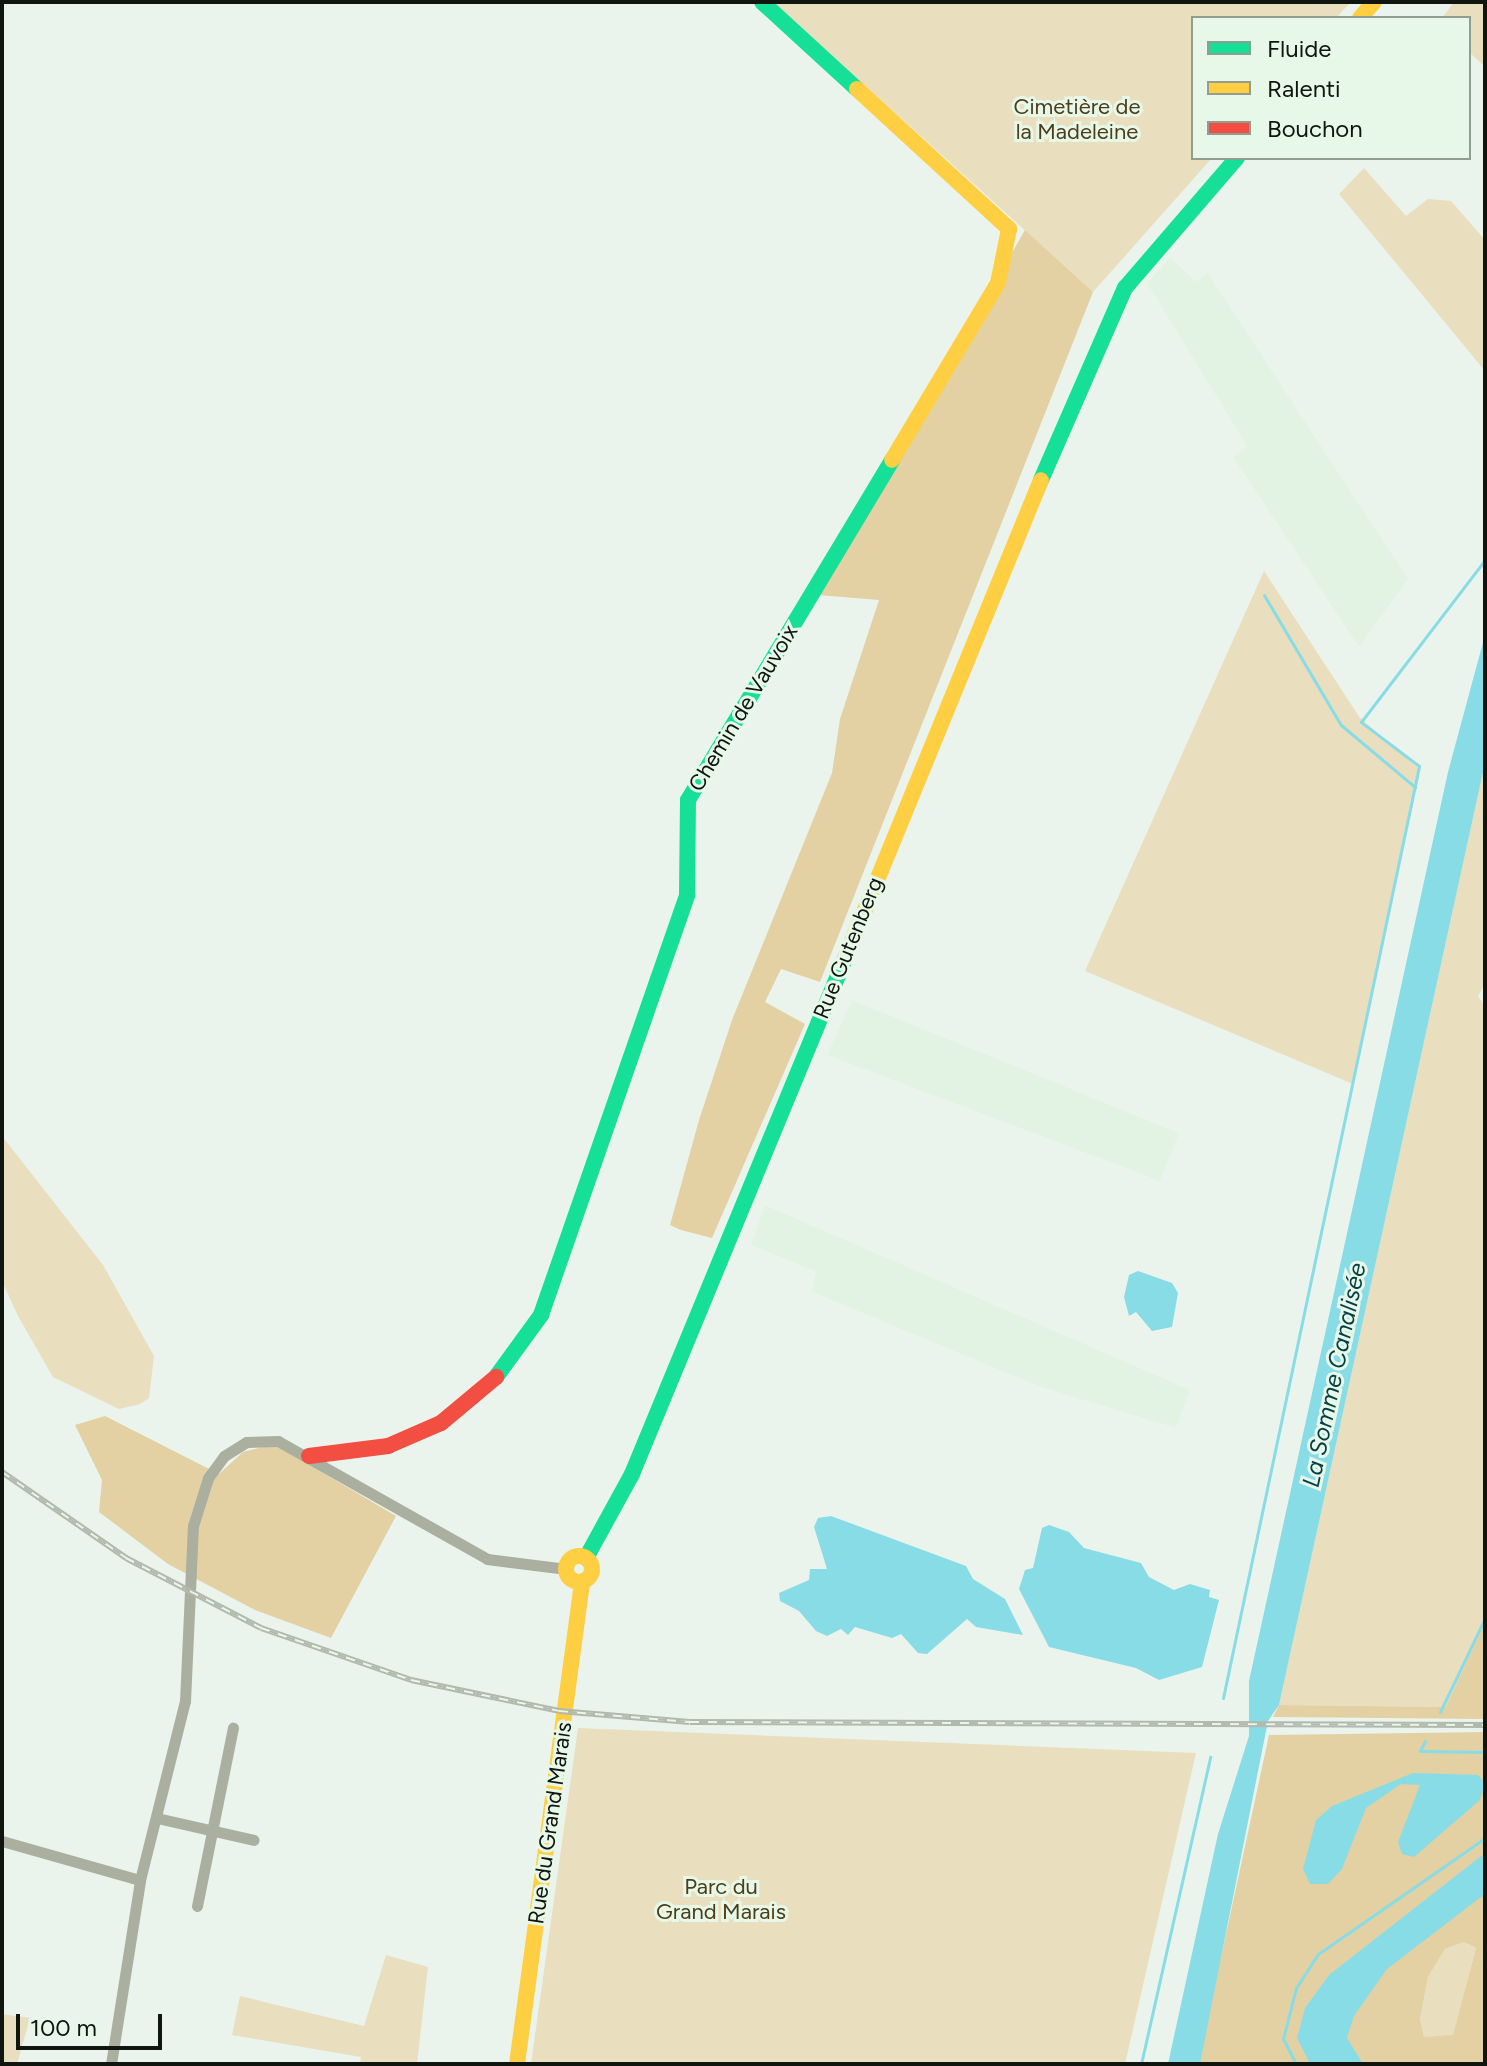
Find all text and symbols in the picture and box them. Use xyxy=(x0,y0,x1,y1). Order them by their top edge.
legend xyxy=(1191,16,1471,160)
text: Fluide xyxy=(1267,34,1331,63)
text: Ralenti xyxy=(1267,74,1341,103)
park label: Cimetière de la Madeleine xyxy=(1014,93,1140,144)
text: Bouchon xyxy=(1267,114,1363,143)
street label: Chemin de Vauvoix xyxy=(683,620,803,796)
street label: Rue Gutenberg xyxy=(808,873,888,1023)
water label: La Somme Canalisée xyxy=(1296,1260,1372,1490)
street label: Rue du Grand Marais xyxy=(523,1720,577,1926)
park label: Parc du Grand Marais xyxy=(656,1873,786,1924)
scale bar xyxy=(20,1998,166,2048)
text: 100 m xyxy=(30,2013,97,2042)

